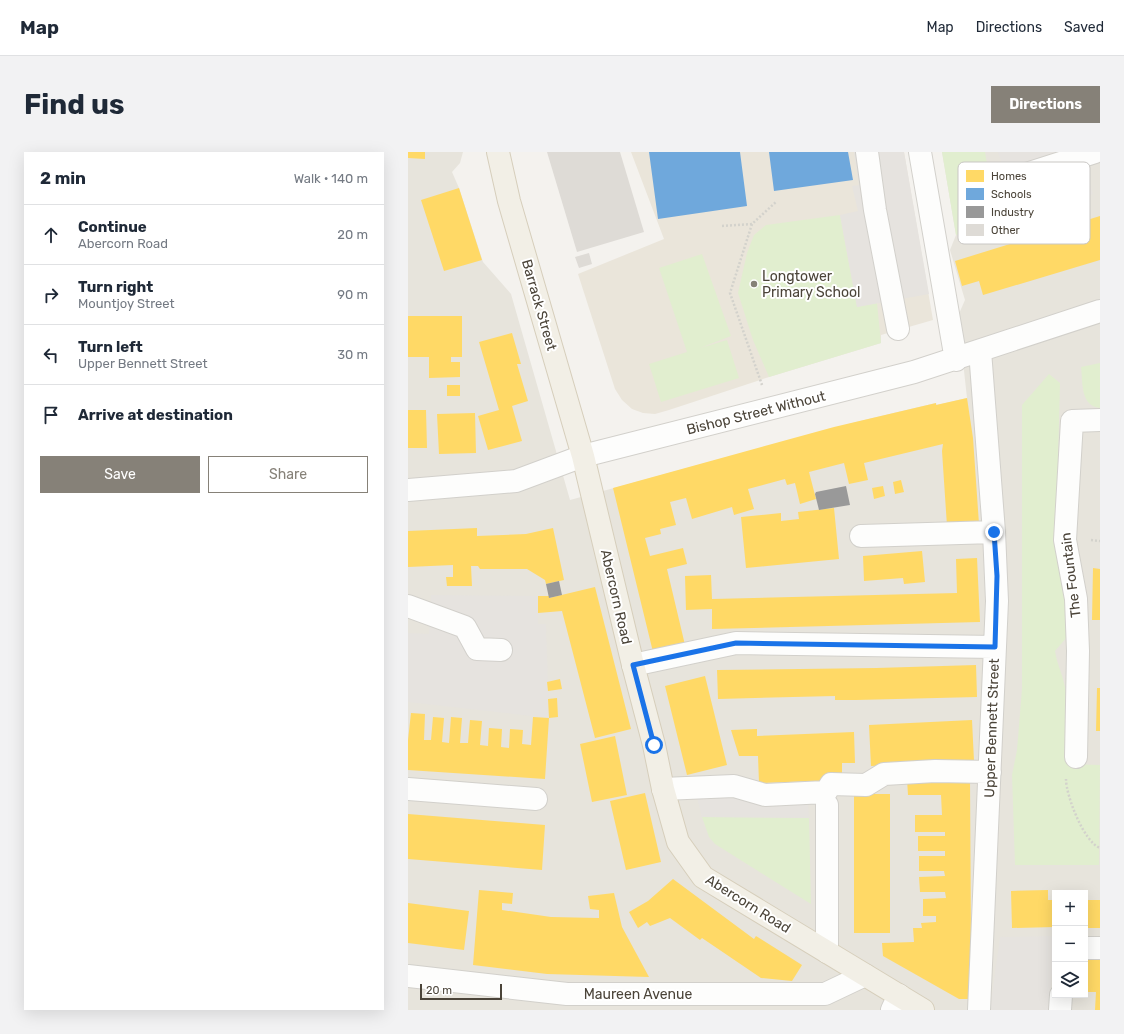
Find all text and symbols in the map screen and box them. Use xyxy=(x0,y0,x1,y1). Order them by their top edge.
text: Map xyxy=(20,16,59,39)
text: Map xyxy=(927,19,954,36)
text: Directions xyxy=(976,19,1042,36)
text: Saved xyxy=(1064,19,1104,36)
button: Directions xyxy=(991,86,1100,123)
text: Find us xyxy=(24,88,124,121)
legend xyxy=(958,162,1090,244)
text: 2 min xyxy=(40,168,86,188)
text: Homes xyxy=(991,170,1027,183)
text: Walk · 140 m xyxy=(294,171,368,186)
text: Schools xyxy=(991,188,1032,201)
text: Industry xyxy=(991,206,1034,219)
text: Continue xyxy=(78,218,147,236)
icon: ahead xyxy=(40,224,62,246)
text: Other xyxy=(991,224,1021,237)
text: 20 m xyxy=(337,227,368,242)
text: Abercorn Road xyxy=(78,236,168,251)
street label: Barrack Street xyxy=(518,257,560,353)
place label: Longtower Primary School xyxy=(762,268,860,301)
text: Turn right xyxy=(78,278,153,296)
marker: Longtower Primary School xyxy=(749,279,759,289)
icon: right xyxy=(40,284,62,306)
text: 90 m xyxy=(337,287,368,302)
text: Mountjoy Street xyxy=(78,296,175,311)
text: Turn left xyxy=(78,338,143,356)
icon: left xyxy=(40,344,62,366)
text: 30 m xyxy=(337,347,368,362)
text: Upper Bennett Street xyxy=(78,356,208,371)
street label: Bishop Street Without xyxy=(685,387,828,438)
icon: arrive xyxy=(40,404,62,426)
text: Arrive at destination xyxy=(78,406,233,424)
button: Save xyxy=(40,456,200,493)
button: Share xyxy=(208,456,368,493)
route end xyxy=(985,523,1003,541)
street label: The Fountain xyxy=(1057,532,1085,618)
street label: Abercorn Road xyxy=(597,548,635,646)
street label: Upper Bennett Street xyxy=(981,657,1003,798)
route start xyxy=(645,736,663,754)
street label: Abercorn Road xyxy=(702,871,794,937)
map controls xyxy=(1052,890,1088,998)
button: + xyxy=(1052,890,1088,926)
button: − xyxy=(1052,926,1088,962)
button: layers xyxy=(1052,962,1088,998)
scale bar xyxy=(420,982,502,1001)
text: 20 m xyxy=(426,984,452,997)
street label: Maureen Avenue xyxy=(584,986,693,1003)

